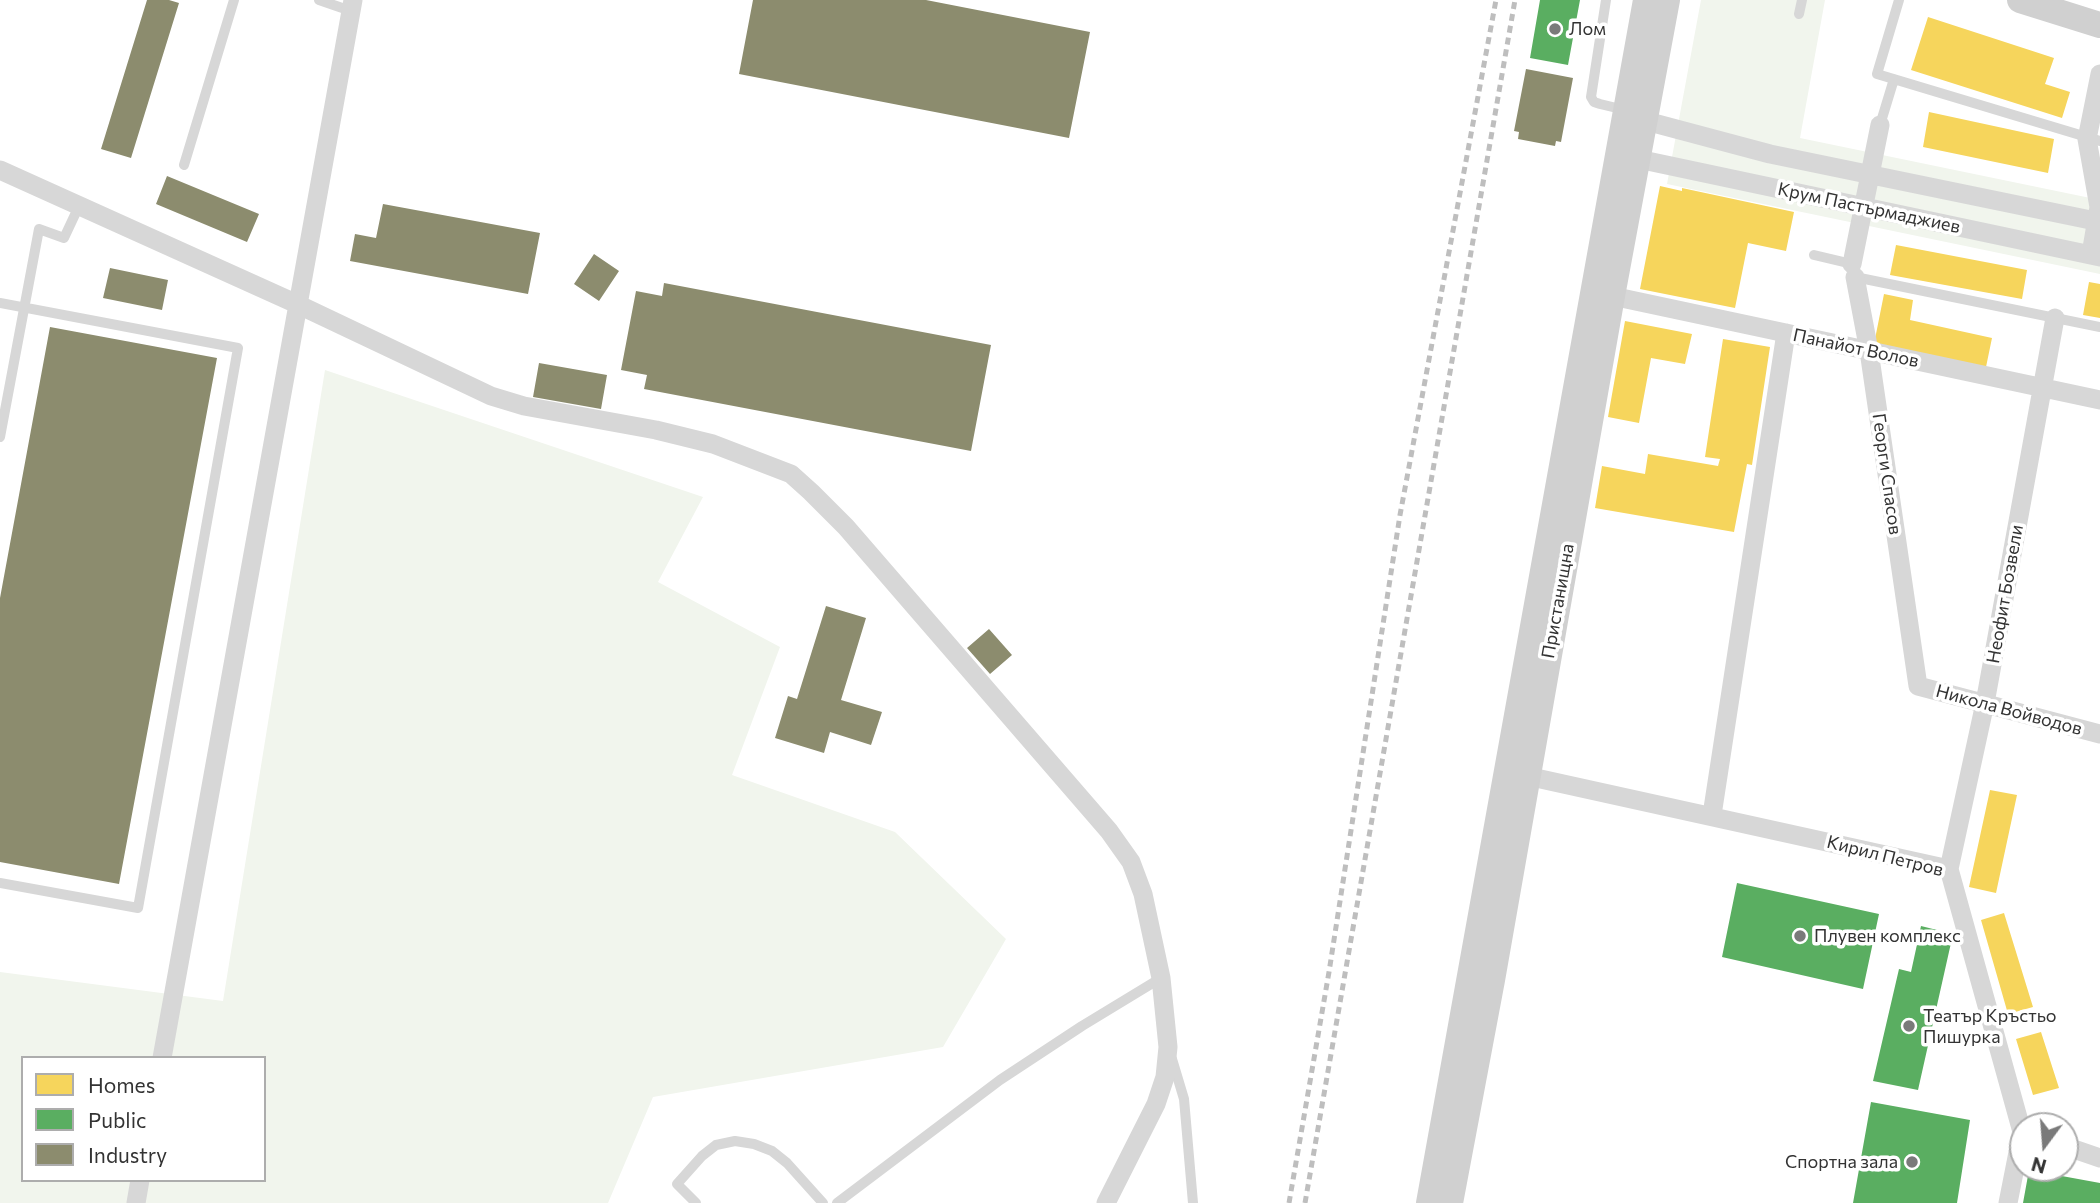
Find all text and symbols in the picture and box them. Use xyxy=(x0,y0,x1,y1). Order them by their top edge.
place label: Лом xyxy=(1569,18,1606,40)
marker: Лом xyxy=(1547,21,1563,37)
street label: Крум Пастърмаджиев xyxy=(1776,178,1962,238)
street label: Панайот Волов xyxy=(1791,324,1921,372)
street label: Георги Спасов xyxy=(1868,412,1906,536)
street label: Неофит Бозвели xyxy=(1982,523,2028,665)
street label: Пристанищна xyxy=(1537,542,1579,660)
street label: Никола Войводов xyxy=(1933,680,2085,740)
street label: Кирил Петров xyxy=(1825,831,1945,881)
place label: Плувен комплекс xyxy=(1814,925,1961,947)
marker: Плувен комплекс xyxy=(1792,928,1808,944)
place label: Театър Кръстьо Пишурка xyxy=(1923,1005,2057,1048)
marker: Театър Кръстьо Пишурка xyxy=(1901,1018,1917,1034)
legend xyxy=(21,1056,266,1182)
text: Homes xyxy=(88,1072,155,1097)
text: Public xyxy=(88,1107,146,1132)
north arrow xyxy=(2009,1112,2079,1182)
text: Industry xyxy=(88,1142,167,1167)
place label: Спортна зала xyxy=(1785,1151,1898,1173)
text: N xyxy=(2029,1153,2049,1179)
marker: Спортна зала xyxy=(1904,1154,1920,1170)

